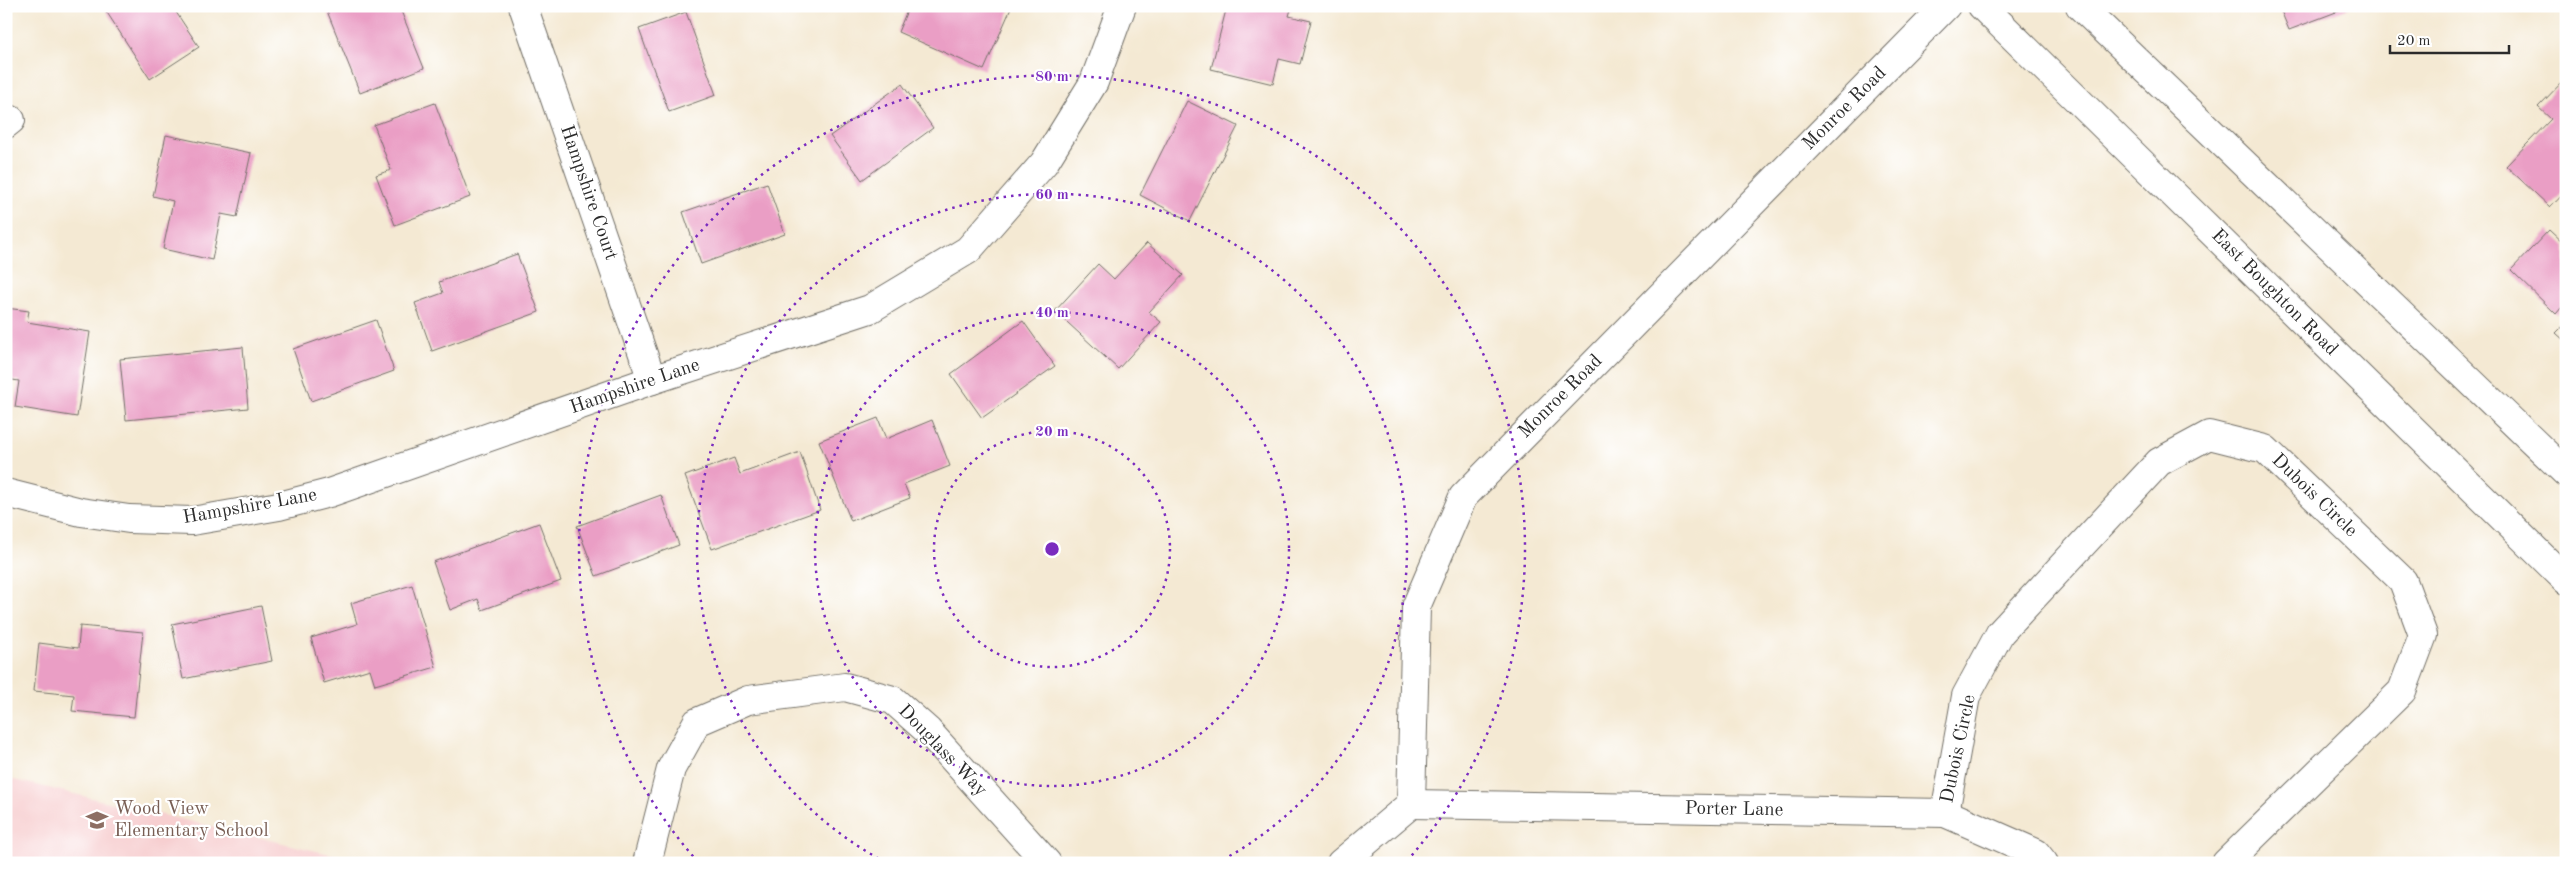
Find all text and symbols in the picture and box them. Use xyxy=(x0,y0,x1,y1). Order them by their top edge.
scale bar xyxy=(2390,22,2508,54)
text: 20 m xyxy=(2397,34,2431,49)
street label: Monroe Road xyxy=(1800,64,1890,154)
text: 80 m xyxy=(1035,70,1069,85)
street label: Hampshire Court xyxy=(556,123,620,263)
text: 60 m xyxy=(1035,188,1069,203)
street label: East Boughton Road xyxy=(2207,226,2341,360)
text: 40 m xyxy=(1035,306,1069,321)
street label: Monroe Road xyxy=(1516,352,1606,442)
street label: Hampshire Lane xyxy=(568,356,702,418)
text: 20 m xyxy=(1035,425,1069,440)
street label: Dubois Circle xyxy=(2268,451,2360,541)
street label: Hampshire Lane xyxy=(181,486,319,528)
centre of rings xyxy=(1043,540,1061,558)
street label: Dubois Circle xyxy=(1938,693,1980,805)
street label: Douglass Way xyxy=(894,702,990,800)
place label: Wood View Elementary School xyxy=(114,800,269,841)
street label: Porter Lane xyxy=(1684,800,1784,820)
school or university icon: Wood View Elementary School xyxy=(84,807,110,833)

